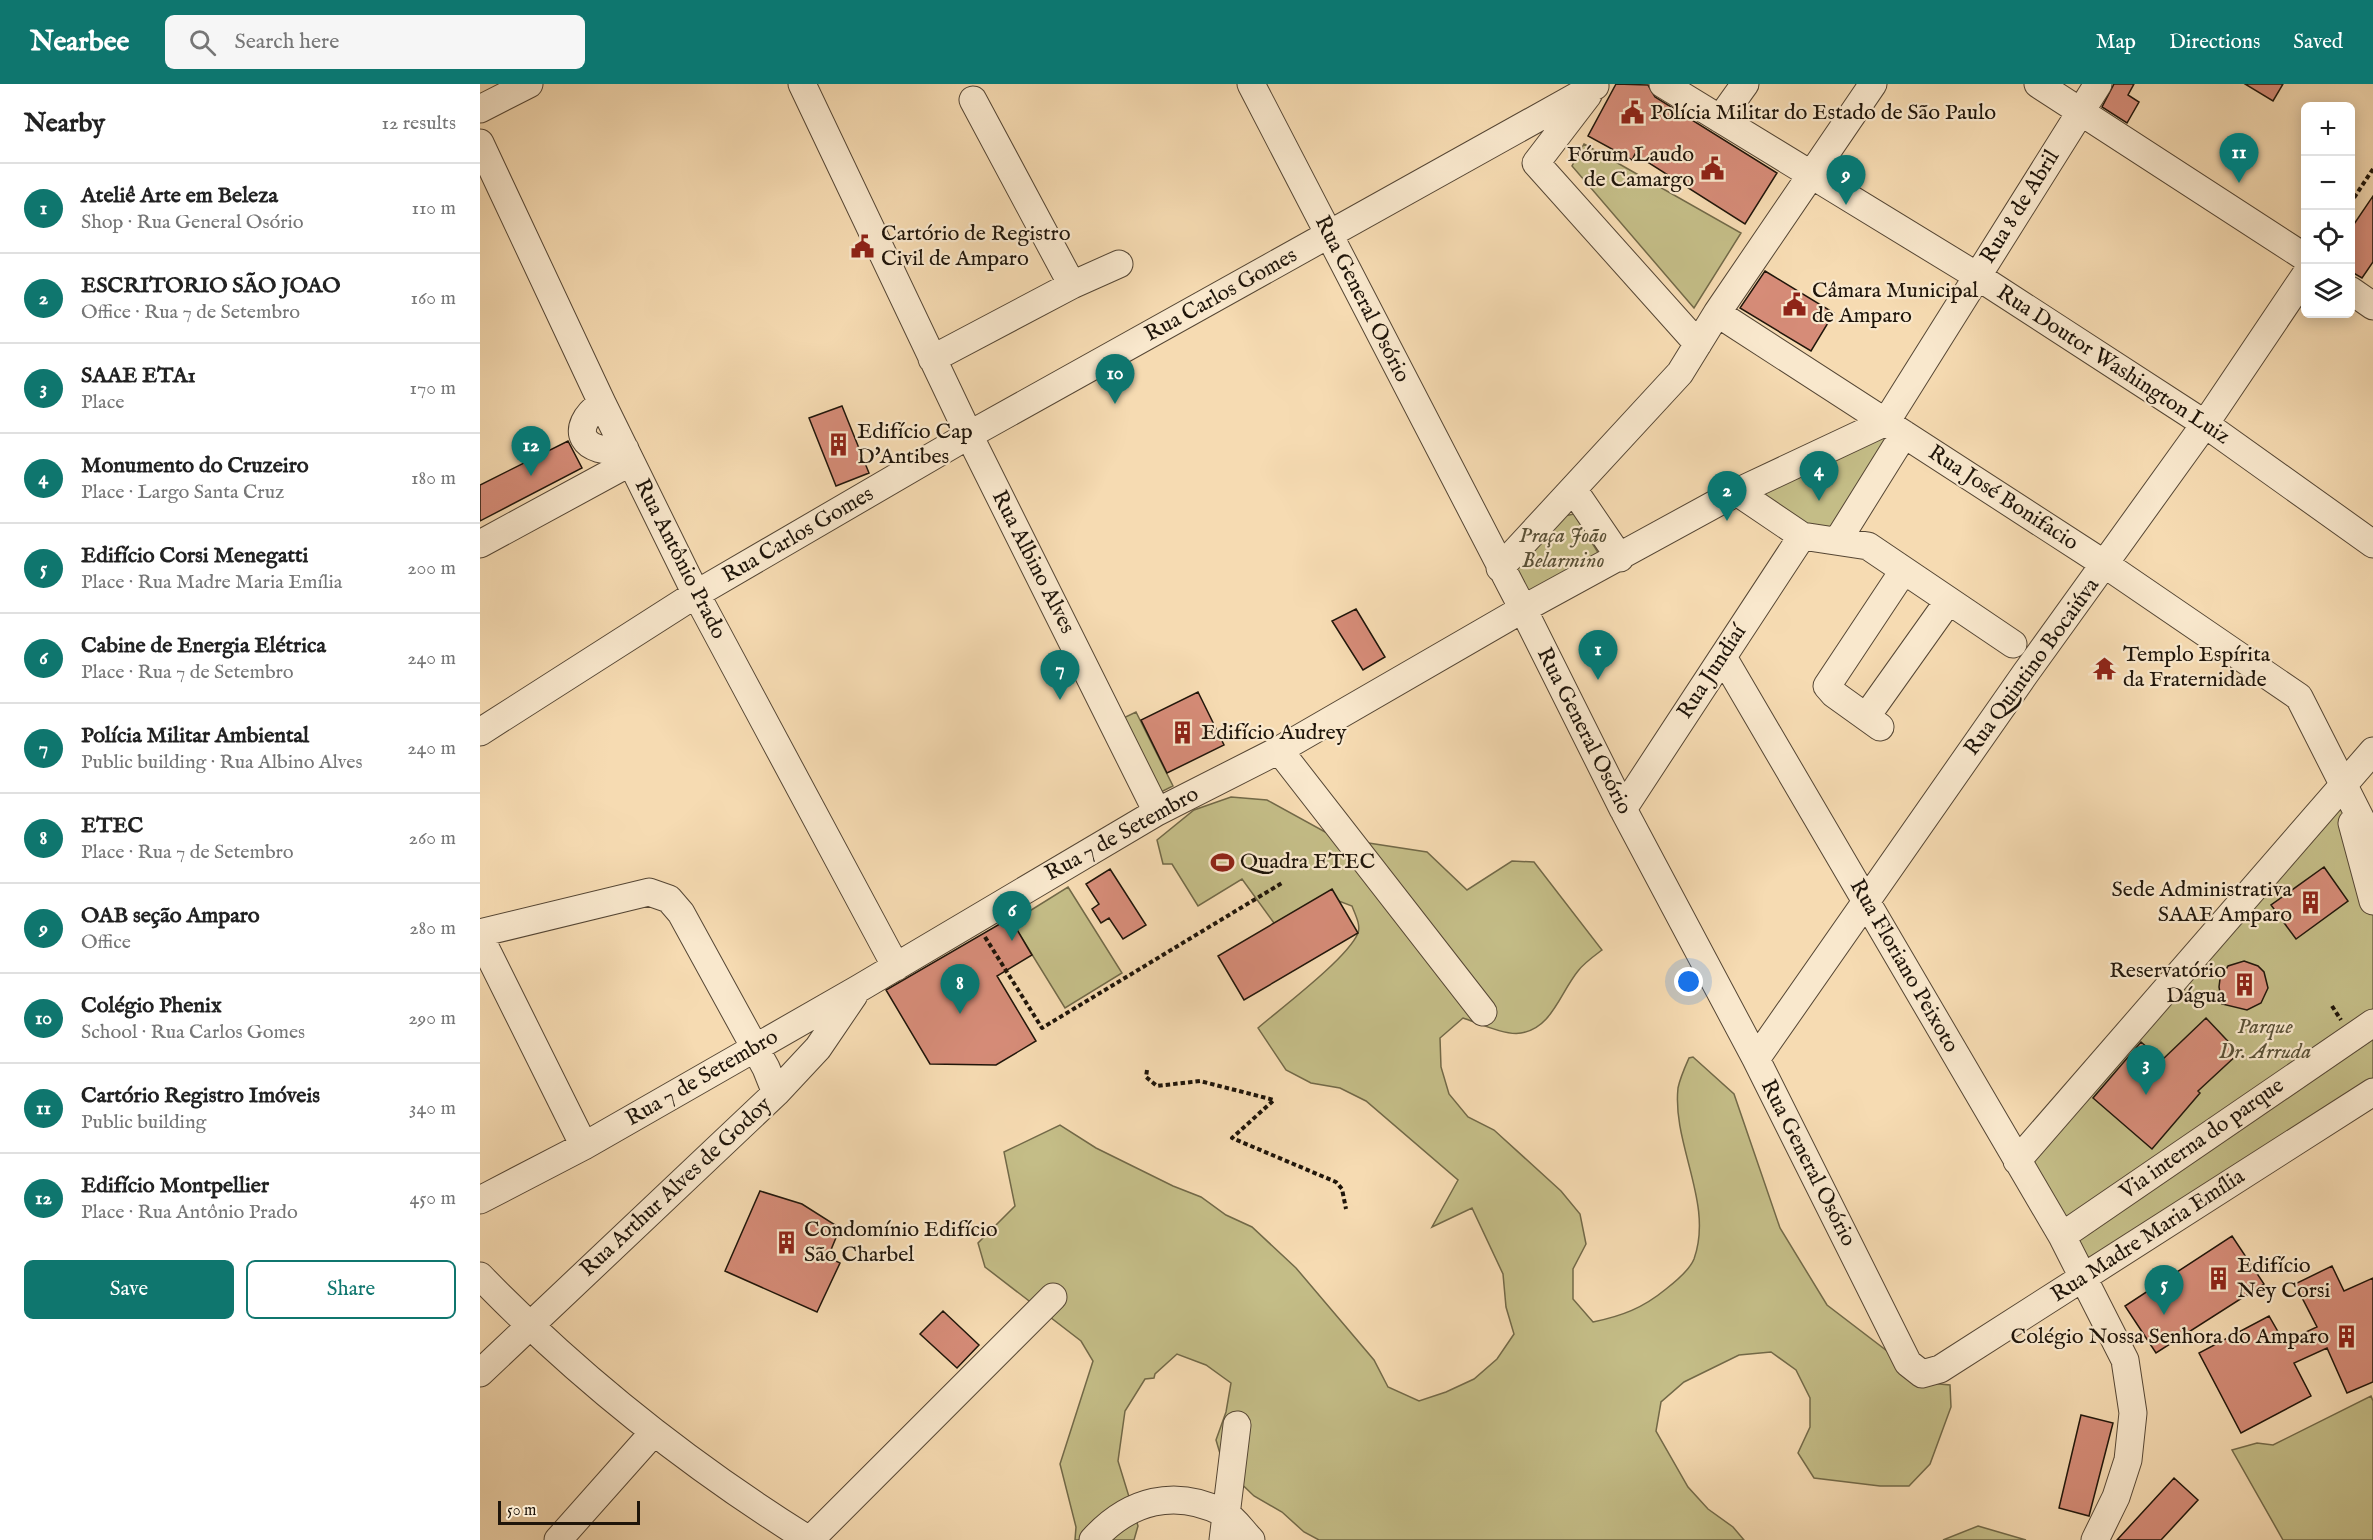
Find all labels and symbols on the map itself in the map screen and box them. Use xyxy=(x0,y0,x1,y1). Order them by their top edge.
place label: Polícia Militar do Estado de São Paulo xyxy=(1650,99,1996,127)
public building icon: Polícia Militar do Estado de São Paulo xyxy=(1619,100,1645,126)
pin: 11 xyxy=(2220,134,2258,183)
place label: Fórum Laudo de Camargo xyxy=(1567,141,1694,194)
street label: Rua 8 de Abril xyxy=(1974,145,2066,269)
public building icon: Fórum Laudo de Camargo xyxy=(1699,155,1725,181)
pin: 9 xyxy=(1826,156,1866,205)
street label: Rua General Osório xyxy=(1308,211,1416,387)
place label: Cartório de Registro Civil de Amparo xyxy=(881,220,1071,273)
public building icon: Cartório de Registro Civil de Amparo xyxy=(850,234,876,260)
street label: Rua Carlos Gomes xyxy=(1140,242,1302,348)
place label: Câmara Municipal de Amparo xyxy=(1812,277,1978,330)
street label: Rua Doutor Washington Luiz xyxy=(1991,279,2235,451)
public building icon: Câmara Municipal de Amparo xyxy=(1781,291,1807,317)
pin: 10 xyxy=(1096,354,1134,404)
place label: Edifício Cap D'Antibes xyxy=(857,418,973,471)
pin: 12 xyxy=(512,426,550,476)
building icon: Edifício Cap D'Antibes xyxy=(826,432,852,458)
street label: Rua José Bonifacio xyxy=(1923,439,2084,557)
pin: 4 xyxy=(1800,452,1838,501)
pin: 2 xyxy=(1708,472,1746,521)
street label: Rua Antônio Prado xyxy=(628,474,733,644)
street label: Rua Carlos Gomes xyxy=(717,480,879,590)
street label: Rua Albino Alves xyxy=(985,486,1081,638)
park label: Praça João Belarmino xyxy=(1519,522,1607,575)
street label: Rua Quintino Bocaiúva xyxy=(1958,572,2106,761)
street label: Rua Jundiaí xyxy=(1671,618,1754,724)
pin: 1 xyxy=(1578,630,1618,680)
place label: Templo Espírita da Fraternidade xyxy=(2123,641,2271,694)
street label: Rua General Osório xyxy=(1530,643,1638,819)
pin: 7 xyxy=(1040,650,1080,700)
temple icon: Templo Espírita da Fraternidade xyxy=(2092,655,2118,681)
place label: Edifício Audrey xyxy=(1201,719,1347,747)
building icon: Edifício Audrey xyxy=(1170,720,1196,746)
street label: Rua 7 de Setembro xyxy=(1040,780,1204,888)
place label: Quadra ETEC xyxy=(1240,848,1375,876)
sports icon: Quadra ETEC xyxy=(1209,849,1235,875)
street label: Rua Floriano Peixoto xyxy=(1843,874,1965,1058)
place label: Sede Administrativa SAAE Amparo xyxy=(2112,876,2292,929)
building icon: Sede Administrativa SAAE Amparo xyxy=(2297,890,2323,916)
pin: 6 xyxy=(992,892,1032,941)
place label: Reservatório Dágua xyxy=(2109,957,2226,1010)
pin: 8 xyxy=(940,964,980,1014)
your location xyxy=(1674,967,1703,996)
building icon: Reservatório Dágua xyxy=(2231,971,2257,997)
park label: Parque Dr. Arruda xyxy=(2219,1013,2311,1066)
street label: Rua 7 de Setembro xyxy=(621,1023,783,1133)
pin: 3 xyxy=(2126,1046,2166,1095)
street label: Via interna do parque xyxy=(2114,1072,2290,1207)
street label: Rua General Osório xyxy=(1754,1075,1862,1251)
street label: Rua Arthur Alves de Godoy xyxy=(574,1091,778,1283)
street label: Rua Madre Maria Emília xyxy=(2046,1163,2250,1309)
place label: Condomínio Edifício São Charbel xyxy=(804,1216,998,1269)
building icon: Condomínio Edifício São Charbel xyxy=(773,1230,799,1256)
place label: Edifício Ney Corsi xyxy=(2237,1252,2331,1305)
pin: 5 xyxy=(2144,1266,2184,1315)
building icon: Edifício Ney Corsi xyxy=(2206,1266,2232,1292)
place label: Colégio Nossa Senhora do Amparo xyxy=(2011,1323,2329,1351)
building icon: Colégio Nossa Senhora do Amparo xyxy=(2334,1324,2360,1350)
scale bar xyxy=(498,1498,640,1526)

